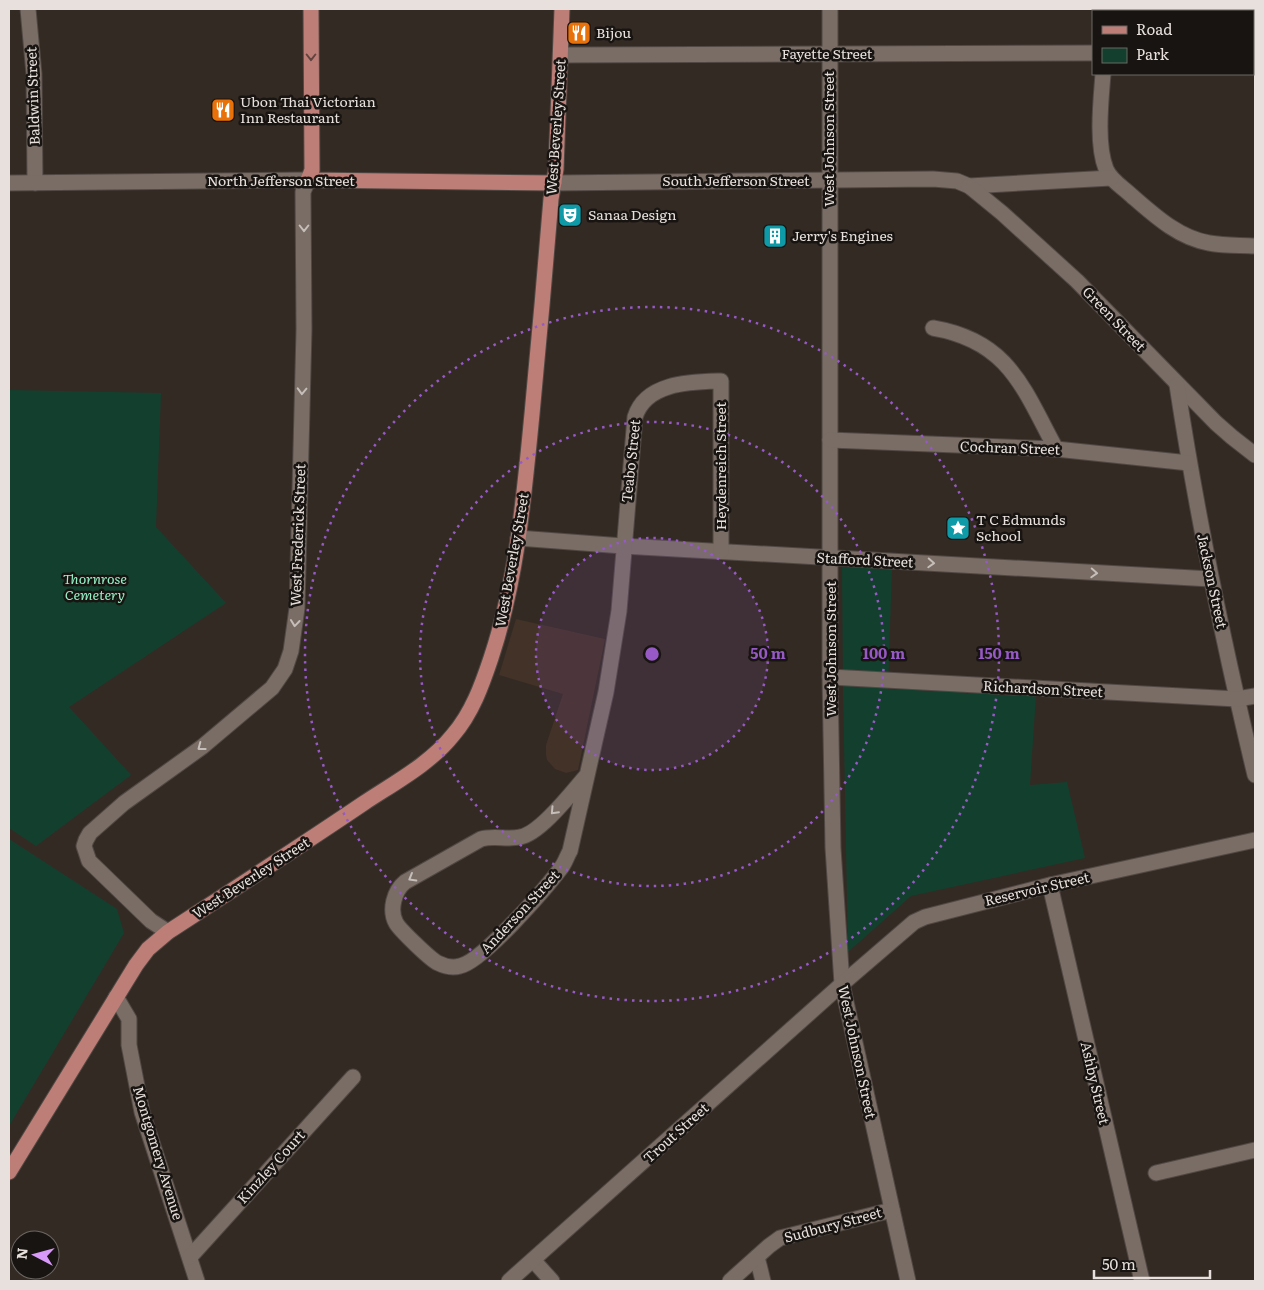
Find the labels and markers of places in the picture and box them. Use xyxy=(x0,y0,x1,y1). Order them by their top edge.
restaurant icon: Bijou xyxy=(566,20,592,46)
place label: Bijou xyxy=(596,22,631,42)
place label: Ubon Thai Victorian Inn Restaurant xyxy=(240,91,376,127)
restaurant icon: Ubon Thai Victorian Inn Restaurant xyxy=(210,97,236,123)
theatre icon: Sanaa Design xyxy=(557,202,583,228)
place label: Sanaa Design xyxy=(588,204,677,224)
building icon: Jerry's Engines xyxy=(762,223,788,249)
place label: Jerry's Engines xyxy=(792,225,893,245)
place label: T C Edmunds School xyxy=(976,509,1065,545)
place icon: T C Edmunds School xyxy=(945,515,971,541)
centre of rings xyxy=(643,645,661,663)

